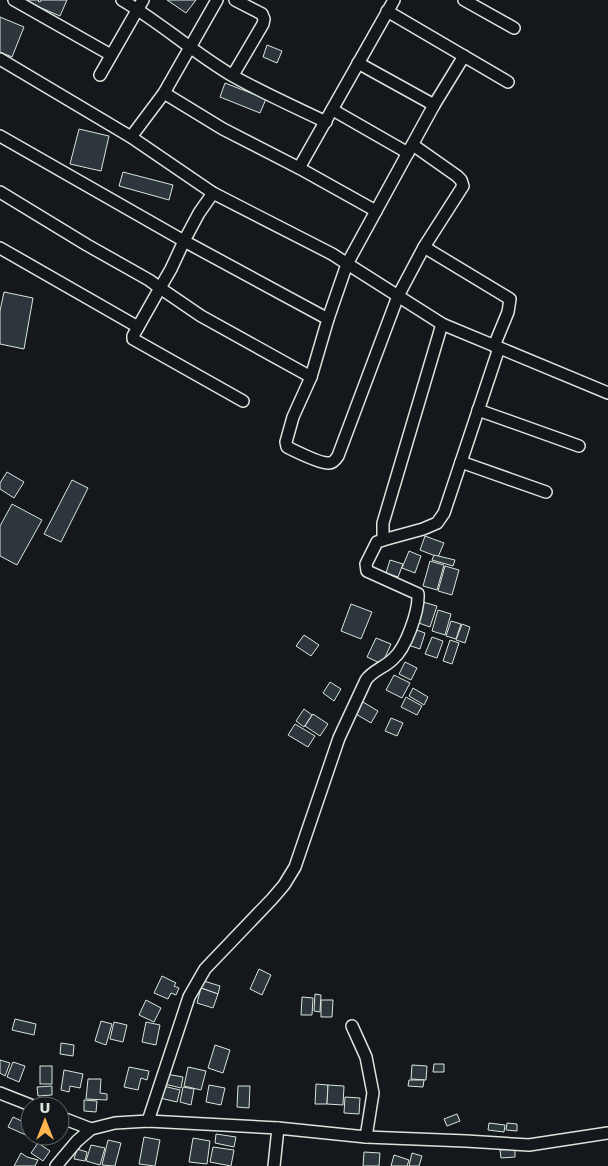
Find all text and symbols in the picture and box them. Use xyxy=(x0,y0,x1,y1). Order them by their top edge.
north arrow xyxy=(20,1096,70,1146)
text: U xyxy=(39,1100,51,1116)

